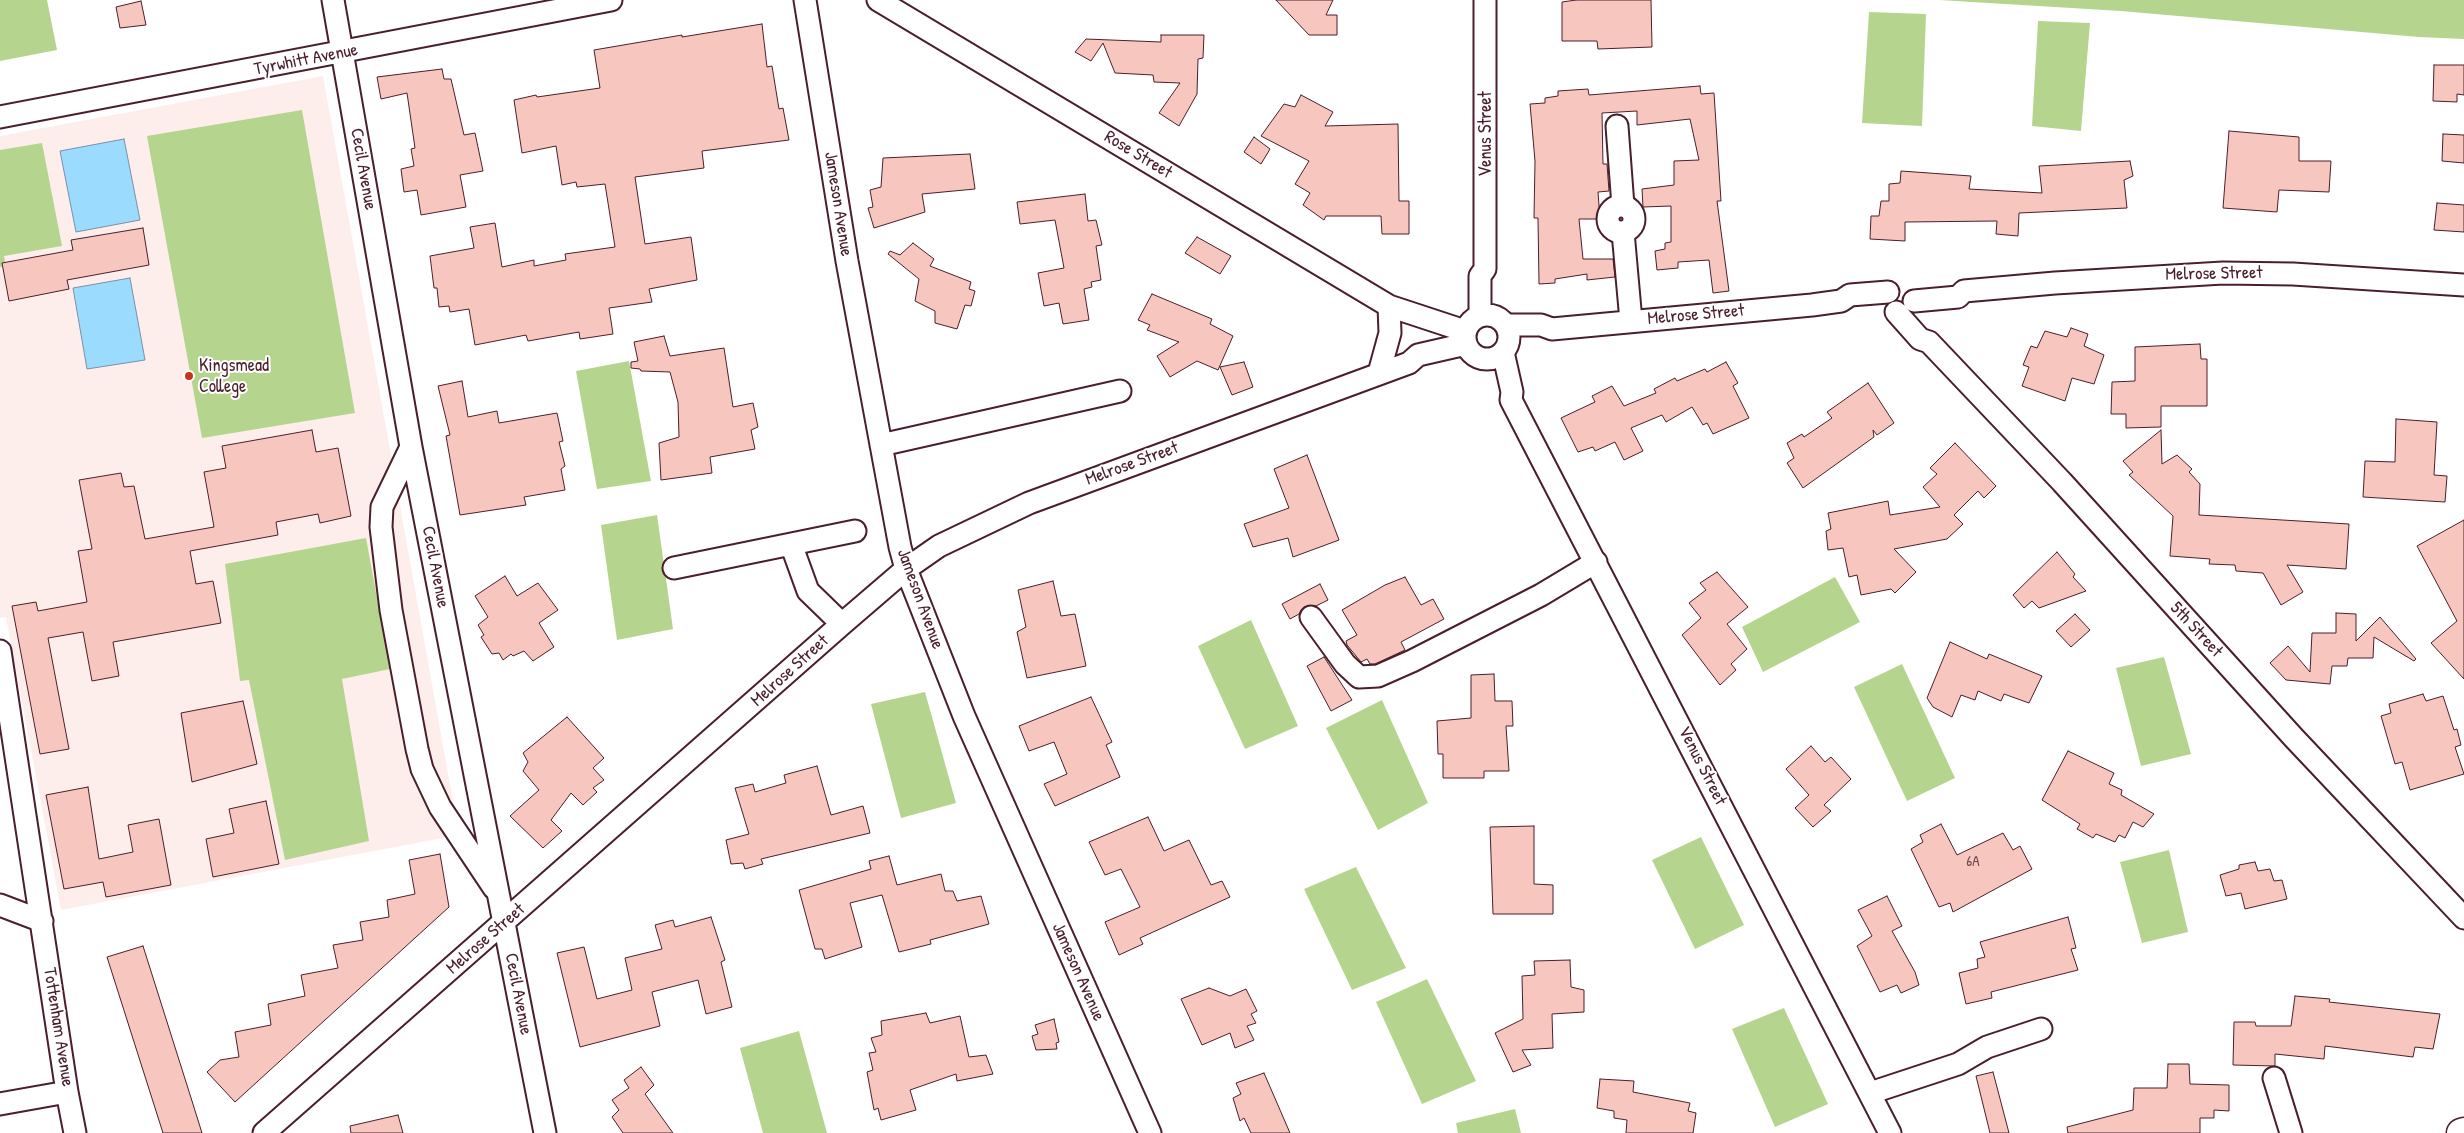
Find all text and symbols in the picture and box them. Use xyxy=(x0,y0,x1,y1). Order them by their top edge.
street label: Tyrwhitt Avenue xyxy=(252,39,360,81)
street label: Venus Street xyxy=(1475,91,1497,177)
street label: Cecil Avenue xyxy=(345,126,381,212)
street label: Rose Street xyxy=(1100,126,1176,184)
street label: Jameson Avenue xyxy=(819,150,857,258)
street label: Melrose Street xyxy=(2165,262,2263,286)
street label: Melrose Street xyxy=(1647,300,1745,330)
place label: Kingsmead College xyxy=(199,355,269,398)
marker: Kingsmead College xyxy=(183,370,195,382)
street label: Melrose Street xyxy=(1083,437,1181,491)
street label: Cecil Avenue xyxy=(417,524,453,610)
street label: Jameson Avenue xyxy=(892,546,948,652)
street label: 5th Street xyxy=(2165,598,2227,662)
street label: Melrose Street xyxy=(747,631,833,711)
street label: Venus Street xyxy=(1673,723,1731,809)
house number: 6A xyxy=(1966,853,1980,871)
street label: Melrose Street xyxy=(442,899,530,979)
street label: Jameson Avenue xyxy=(1047,920,1109,1024)
street label: Cecil Avenue xyxy=(500,951,536,1037)
street label: Tottenham Avenue xyxy=(38,966,78,1088)

